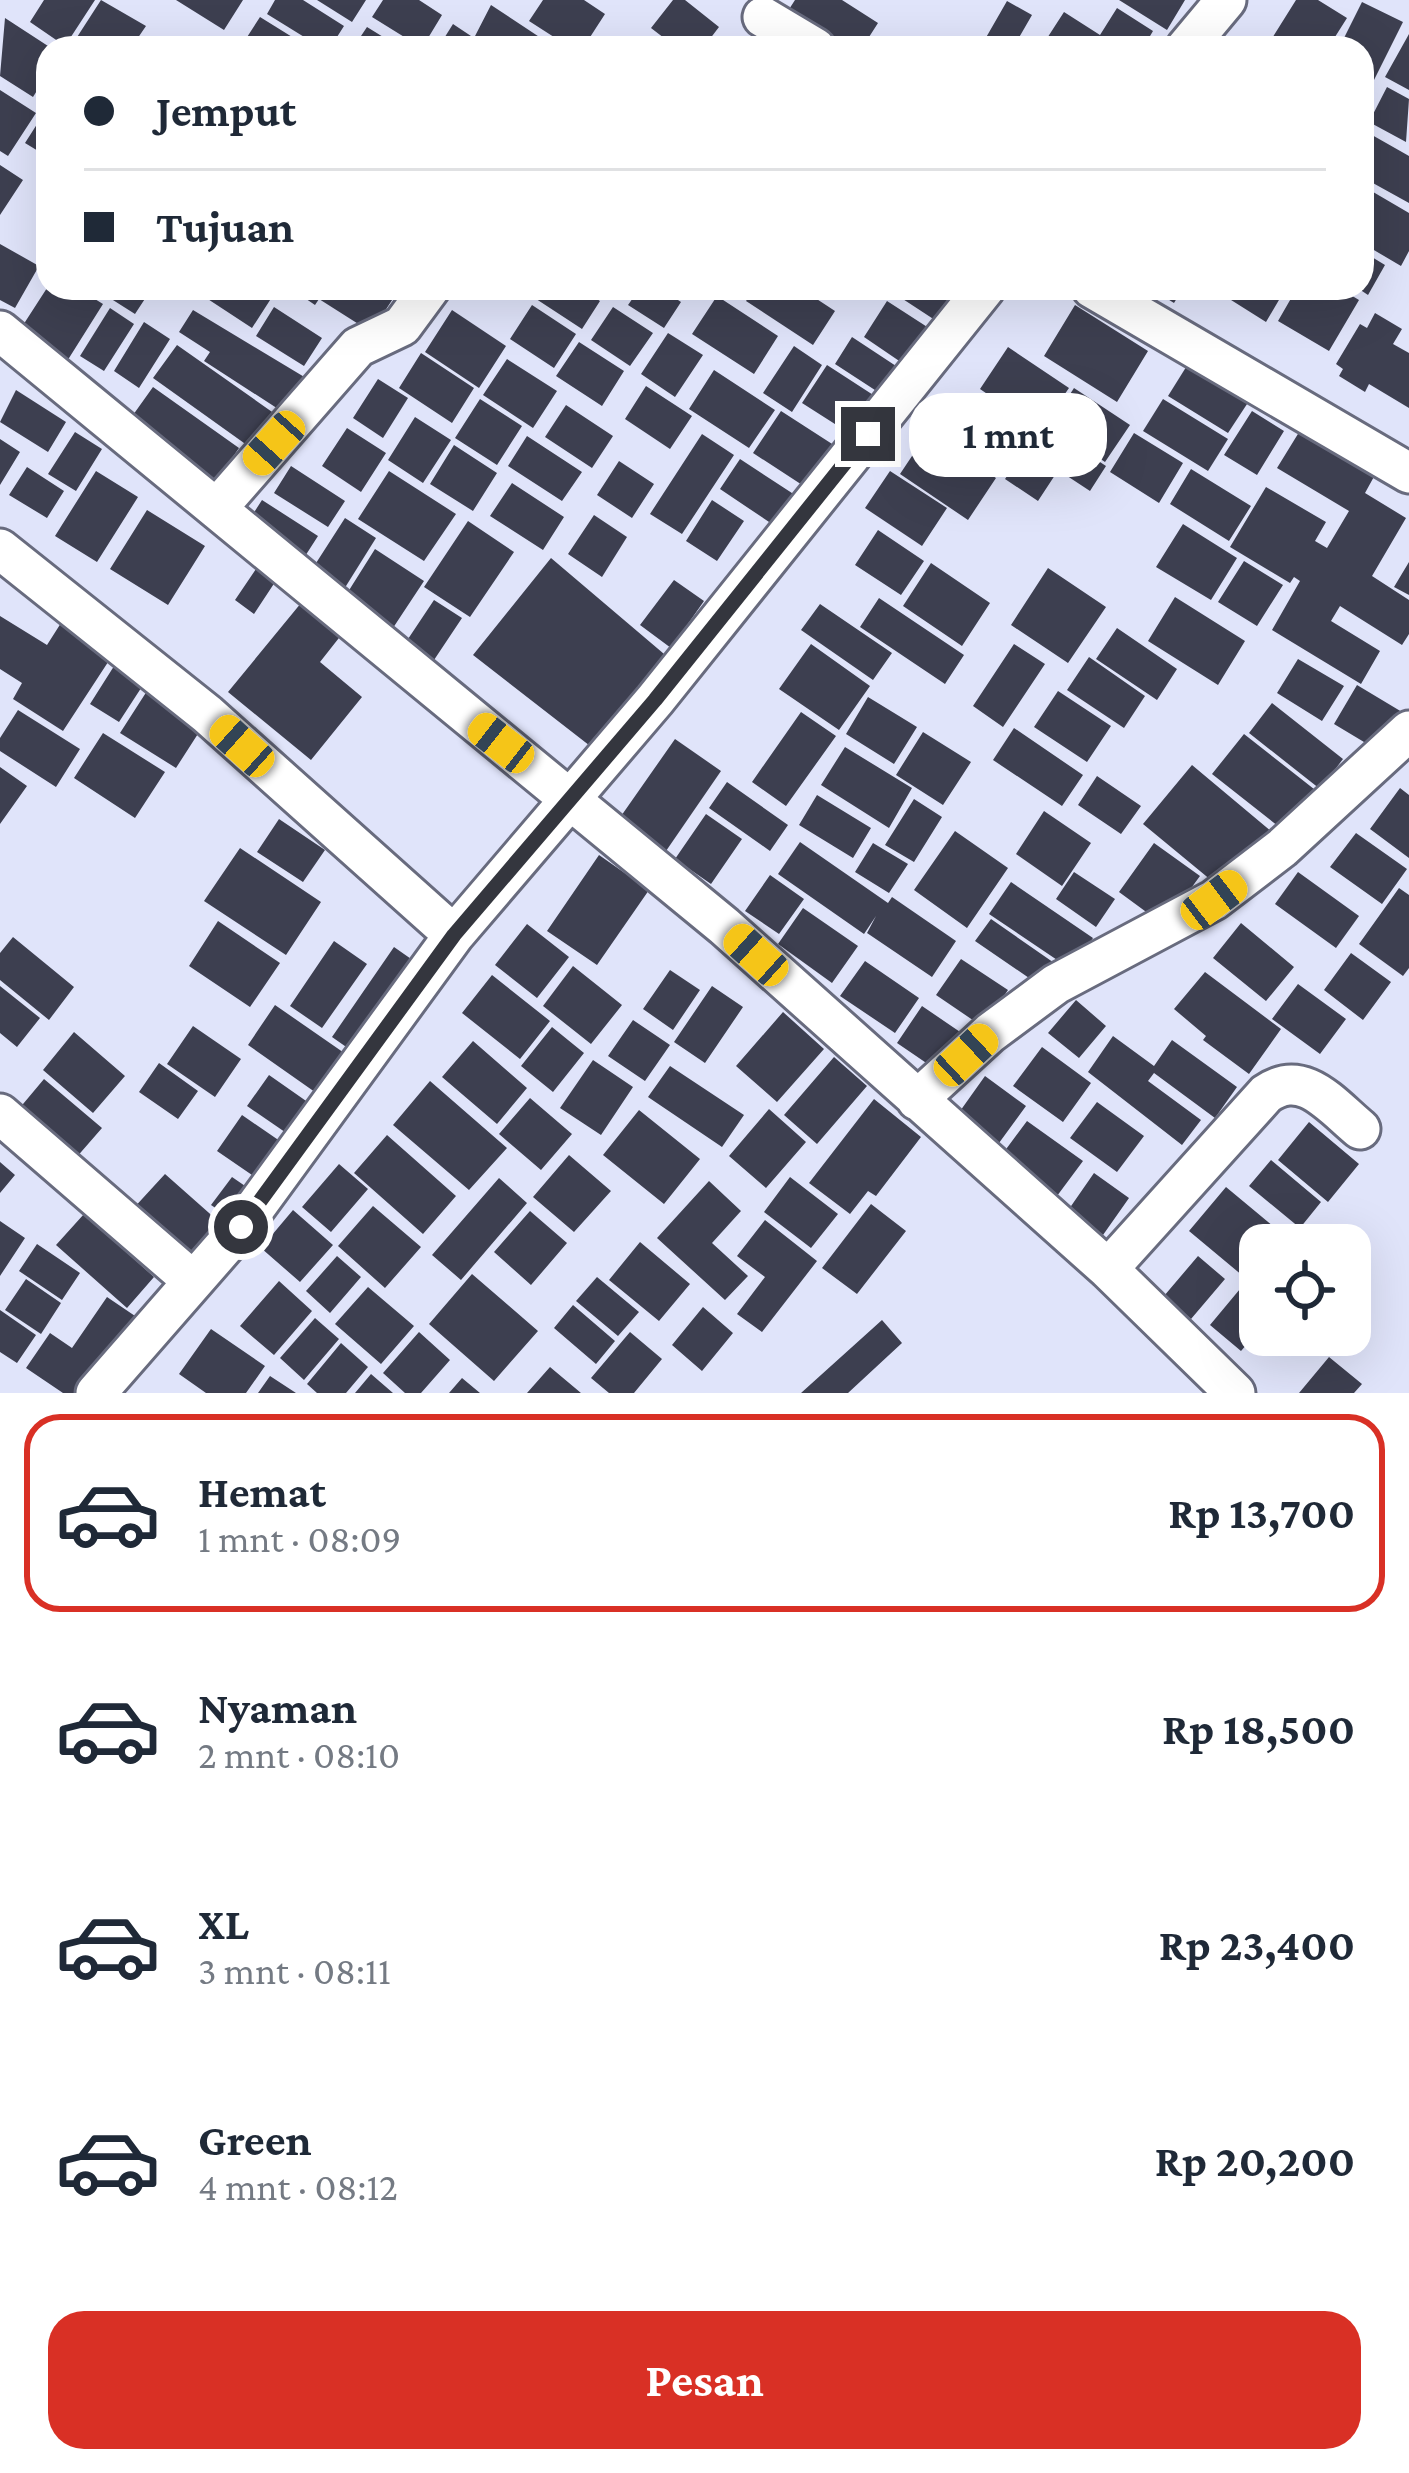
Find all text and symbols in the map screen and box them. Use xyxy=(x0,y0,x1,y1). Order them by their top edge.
text: Jemput xyxy=(156,86,296,136)
text: Tujuan xyxy=(156,202,294,252)
callout: 1 mnt xyxy=(910,392,1108,476)
car xyxy=(237,404,311,482)
route end xyxy=(841,407,895,461)
text: 1 mnt xyxy=(962,413,1054,456)
car xyxy=(462,707,540,779)
car xyxy=(203,709,281,783)
car xyxy=(1174,864,1254,936)
car xyxy=(717,918,795,992)
car xyxy=(927,1017,1005,1093)
route start xyxy=(214,1200,268,1254)
map controls xyxy=(1239,1224,1371,1356)
button: locate xyxy=(1239,1224,1371,1356)
icon: car xyxy=(54,1459,162,1567)
text: Hemat xyxy=(198,1467,326,1517)
text: Rp 13,700 xyxy=(1168,1488,1355,1538)
text: 1 mnt · 08:09 xyxy=(198,1517,401,1560)
icon: car xyxy=(54,1675,162,1783)
text: Nyaman xyxy=(198,1683,357,1733)
text: Rp 18,500 xyxy=(1162,1704,1355,1754)
text: 2 mnt · 08:10 xyxy=(198,1733,400,1776)
icon: car xyxy=(54,1891,162,1999)
text: XL xyxy=(198,1899,249,1949)
text: Rp 23,400 xyxy=(1159,1920,1355,1970)
text: 3 mnt · 08:11 xyxy=(198,1949,391,1992)
icon: car xyxy=(54,2107,162,2215)
text: Green xyxy=(198,2115,312,2165)
text: Rp 20,200 xyxy=(1155,2136,1355,2186)
text: 4 mnt · 08:12 xyxy=(198,2165,398,2208)
button: Pesan xyxy=(48,2311,1361,2449)

